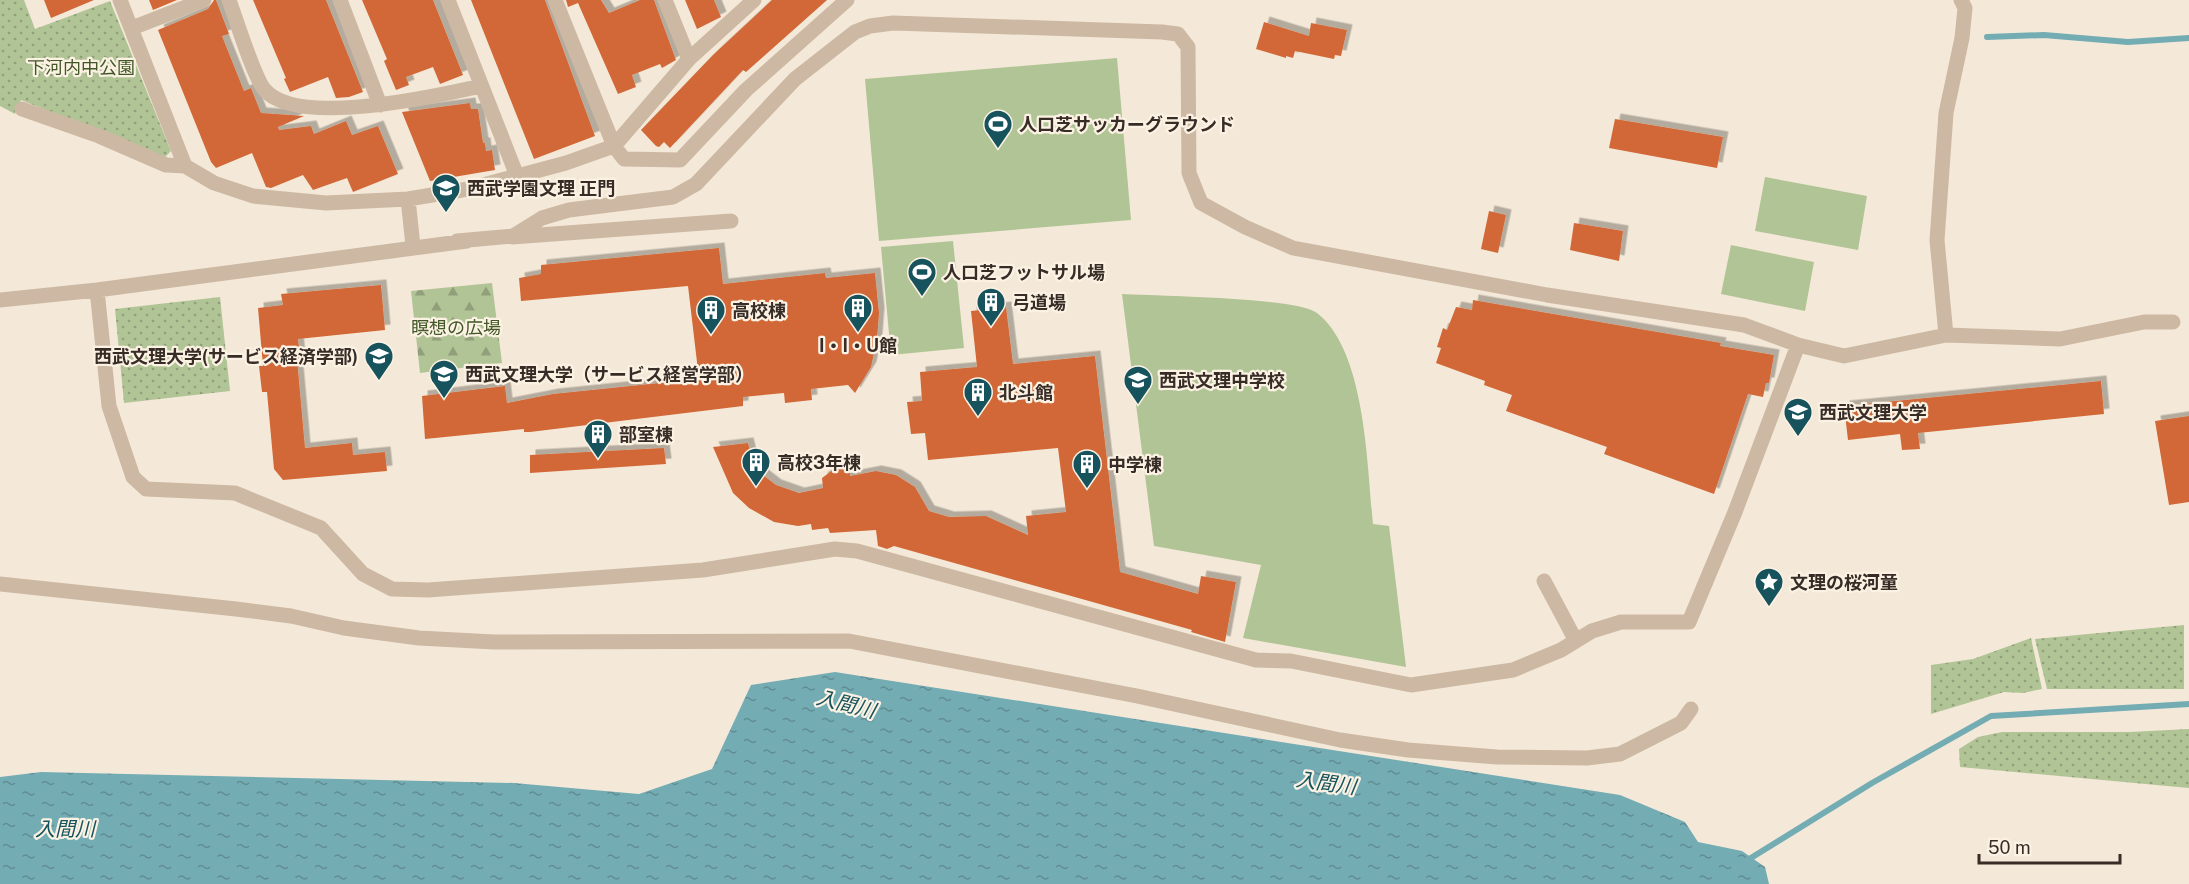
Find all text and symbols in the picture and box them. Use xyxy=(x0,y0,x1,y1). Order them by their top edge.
park label: 下河内中公園 xyxy=(27,57,135,78)
sports icon: 人口芝サッカーグラウンド xyxy=(982,108,1014,150)
place label: 人口芝サッカーグラウンド xyxy=(1019,114,1235,135)
school or university icon: 西武学園文理 正門 xyxy=(430,172,462,214)
place label: 西武学園文理 正門 xyxy=(467,178,615,199)
sports icon: 人口芝フットサル場 xyxy=(906,256,938,298)
place label: 人口芝フットサル場 xyxy=(943,262,1105,283)
building icon: 弓道場 xyxy=(975,286,1007,328)
building icon: I・I・U館 xyxy=(842,292,874,334)
place label: 弓道場 xyxy=(1012,292,1066,313)
building icon: 高校棟 xyxy=(695,294,727,336)
place label: 高校棟 xyxy=(732,300,786,321)
park label: 瞑想の広場 xyxy=(411,317,501,338)
place label: I・I・U館 xyxy=(819,335,897,356)
school or university icon: 西武文理大学(サービス経済学部) xyxy=(363,340,395,382)
place label: 西武文理大学(サービス経済学部) xyxy=(94,346,358,367)
school or university icon: 西武文理大学（サービス経営学部） xyxy=(428,358,460,400)
place label: 西武文理大学（サービス経営学部） xyxy=(465,364,753,385)
school or university icon: 西武文理中学校 xyxy=(1122,364,1154,406)
place label: 西武文理中学校 xyxy=(1159,370,1285,391)
building icon: 北斗館 xyxy=(962,376,994,418)
place label: 北斗館 xyxy=(999,382,1053,403)
school or university icon: 西武文理大学 xyxy=(1782,396,1814,438)
place label: 西武文理大学 xyxy=(1819,402,1927,423)
building icon: 部室棟 xyxy=(582,418,614,460)
place label: 部室棟 xyxy=(619,424,673,445)
building icon: 高校3年棟 xyxy=(740,446,772,488)
building icon: 中学棟 xyxy=(1071,448,1103,490)
place label: 高校3年棟 xyxy=(777,452,861,473)
place label: 中学棟 xyxy=(1108,454,1162,475)
place icon: 文理の桜河童 xyxy=(1753,566,1785,608)
place label: 文理の桜河童 xyxy=(1790,572,1898,593)
water label: 入間川 xyxy=(814,685,880,723)
water label: 入間川 xyxy=(1295,767,1359,799)
water label: 入間川 xyxy=(35,817,97,841)
scale bar xyxy=(1979,827,2120,865)
text: 50 m xyxy=(1988,837,2031,858)

